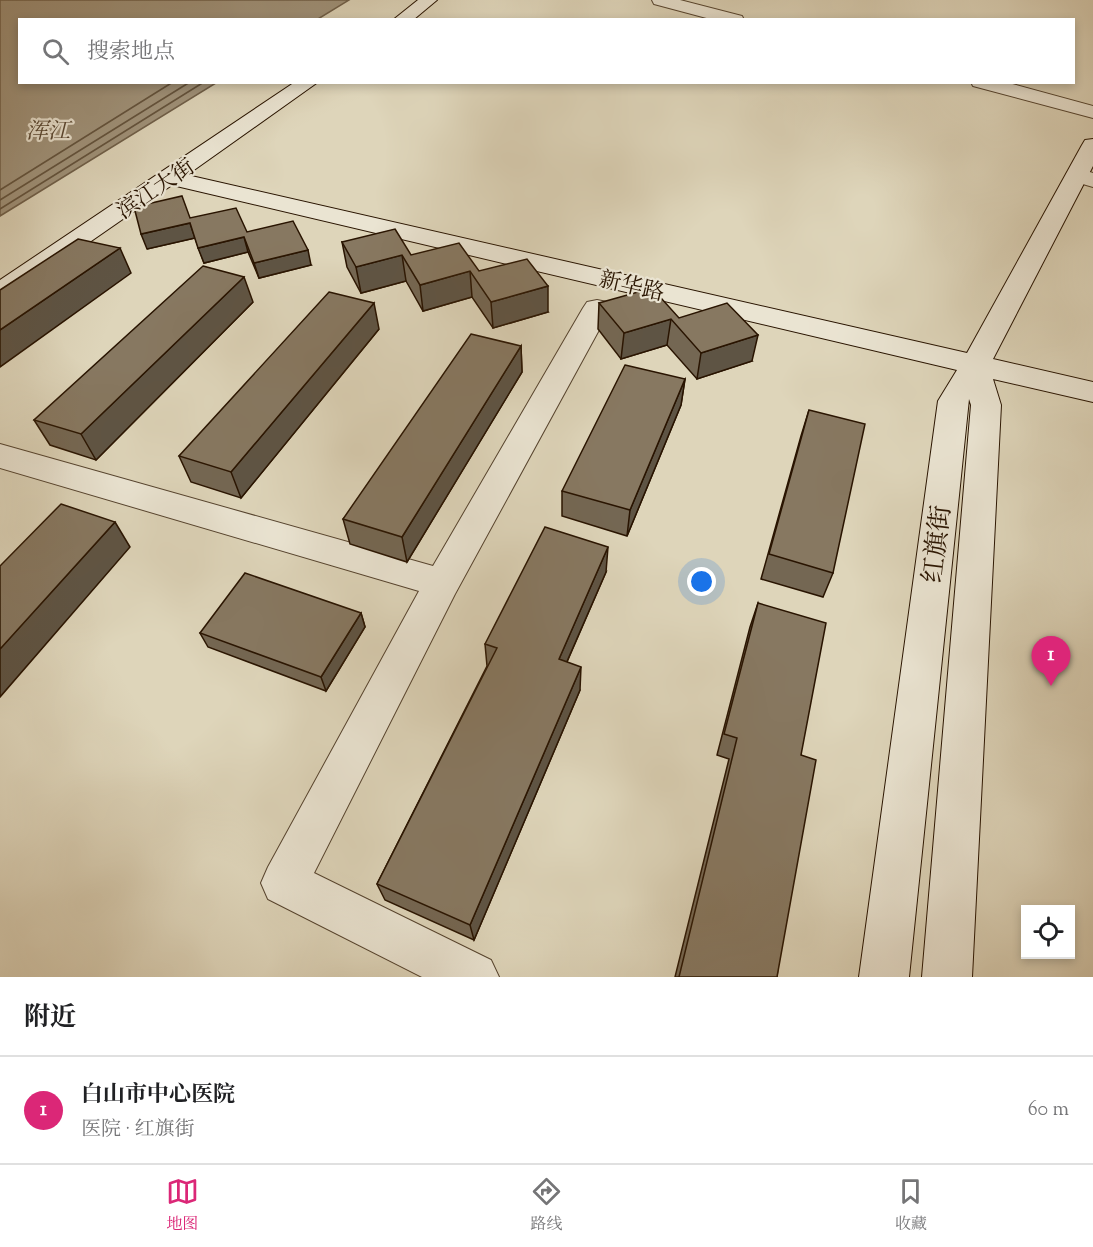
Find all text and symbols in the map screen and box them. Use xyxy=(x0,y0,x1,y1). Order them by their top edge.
search box xyxy=(18,18,1075,84)
icon: search xyxy=(39,35,72,68)
text: 搜索地点 xyxy=(87,37,175,69)
water label: 浑江 xyxy=(26,117,73,149)
street label: 滨江大街 xyxy=(111,153,202,228)
street label: 新华路 xyxy=(596,265,667,311)
street label: 红旗街 xyxy=(915,503,962,585)
your location xyxy=(687,567,716,596)
pin: 1 xyxy=(1032,636,1070,686)
map controls xyxy=(1021,905,1075,959)
button: locate xyxy=(1021,905,1075,959)
text: 附近 xyxy=(24,1000,76,1037)
text: 白山市中心医院 xyxy=(81,1080,235,1112)
text: 1 xyxy=(40,1096,47,1125)
text: 60 m xyxy=(1028,1096,1069,1125)
text: 医院 · 红旗街 xyxy=(81,1116,195,1145)
tab: 地图 xyxy=(166,1175,199,1237)
tab: 路线 xyxy=(530,1175,563,1237)
tab: 收藏 xyxy=(894,1175,927,1237)

